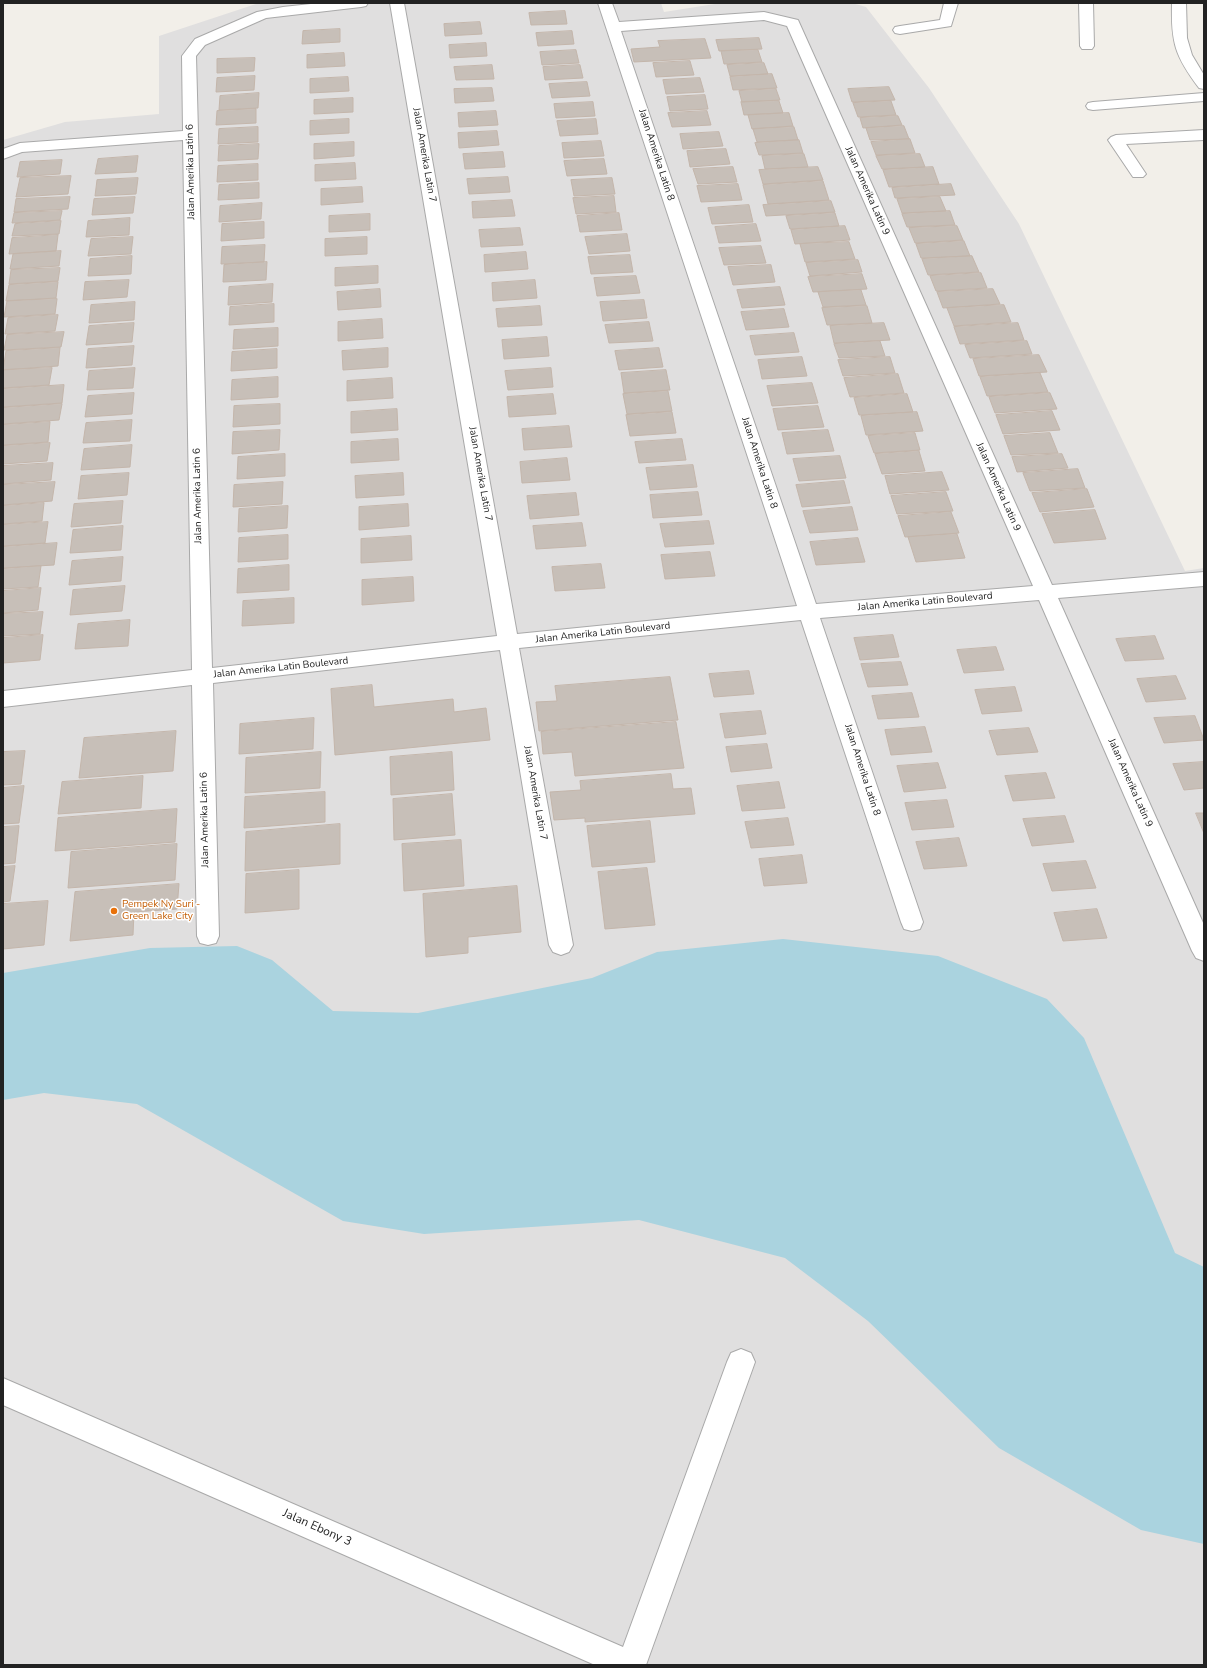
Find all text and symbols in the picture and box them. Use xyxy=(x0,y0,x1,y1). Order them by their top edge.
street label: Jalan Amerika Latin 7 xyxy=(410,107,438,203)
street label: Jalan Amerika Latin 8 xyxy=(636,108,676,202)
street label: Jalan Amerika Latin 6 xyxy=(184,124,198,220)
street label: Jalan Amerika Latin 9 xyxy=(842,145,892,237)
street label: Jalan Amerika Latin 8 xyxy=(739,416,779,510)
street label: Jalan Amerika Latin 7 xyxy=(466,426,494,522)
street label: Jalan Amerika Latin 9 xyxy=(973,441,1023,533)
street label: Jalan Amerika Latin 6 xyxy=(191,448,205,544)
street label: Jalan Amerika Latin Boulevard xyxy=(857,590,993,614)
street label: Jalan Amerika Latin Boulevard xyxy=(535,620,671,646)
street label: Jalan Amerika Latin Boulevard xyxy=(213,655,349,681)
street label: Jalan Amerika Latin 8 xyxy=(842,723,882,817)
street label: Jalan Amerika Latin 9 xyxy=(1105,737,1155,829)
street label: Jalan Amerika Latin 7 xyxy=(521,745,549,841)
street label: Jalan Amerika Latin 6 xyxy=(198,772,212,868)
place label: Pempek Ny Suri - Green Lake City xyxy=(122,899,200,922)
marker: Pempek Ny Suri - Green Lake City xyxy=(109,906,119,916)
street label: Jalan Ebony 3 xyxy=(280,1506,354,1550)

